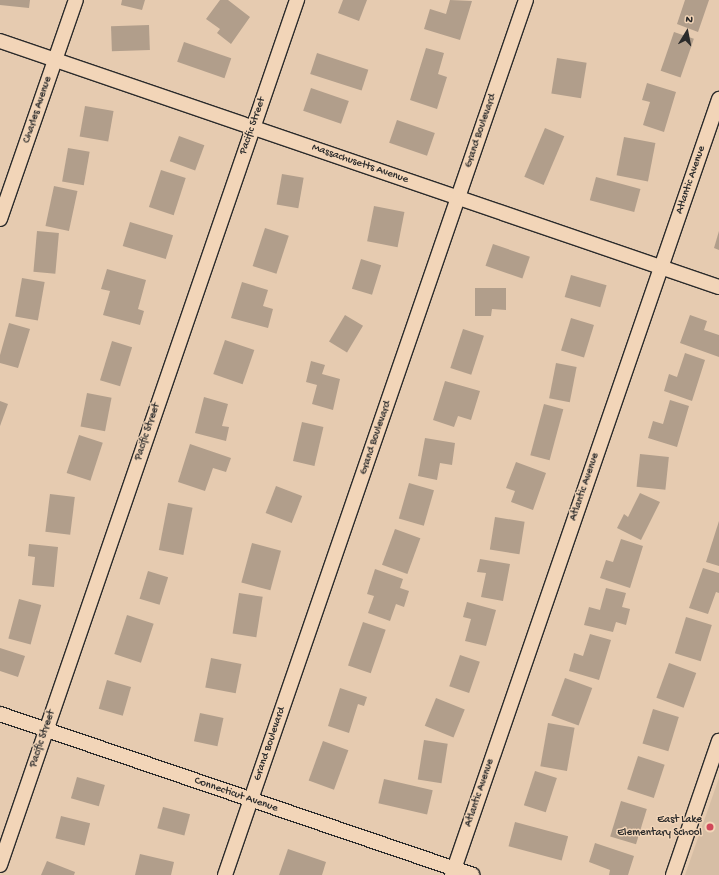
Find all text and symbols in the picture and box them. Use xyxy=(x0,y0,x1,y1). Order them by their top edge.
north arrow xyxy=(667,12,707,52)
text: N xyxy=(685,14,694,27)
street label: Charles Avenue xyxy=(20,75,56,145)
street label: Grand Boulevard xyxy=(462,92,500,170)
street label: Pacific Street xyxy=(237,96,269,156)
street label: Massachusetts Avenue xyxy=(310,141,410,187)
street label: Atlantic Avenue xyxy=(673,144,709,216)
street label: Grand Boulevard xyxy=(357,399,395,477)
street label: Pacific Street xyxy=(132,402,164,462)
street label: Atlantic Avenue xyxy=(567,451,603,523)
street label: Grand Boulevard xyxy=(251,705,289,783)
street label: Pacific Street xyxy=(27,709,59,769)
street label: Atlantic Avenue xyxy=(462,757,498,829)
street label: Connecticut Avenue xyxy=(192,775,280,815)
place label: East Lake Elementary School xyxy=(617,814,702,840)
marker: East Lake Elementary School xyxy=(705,822,715,832)

